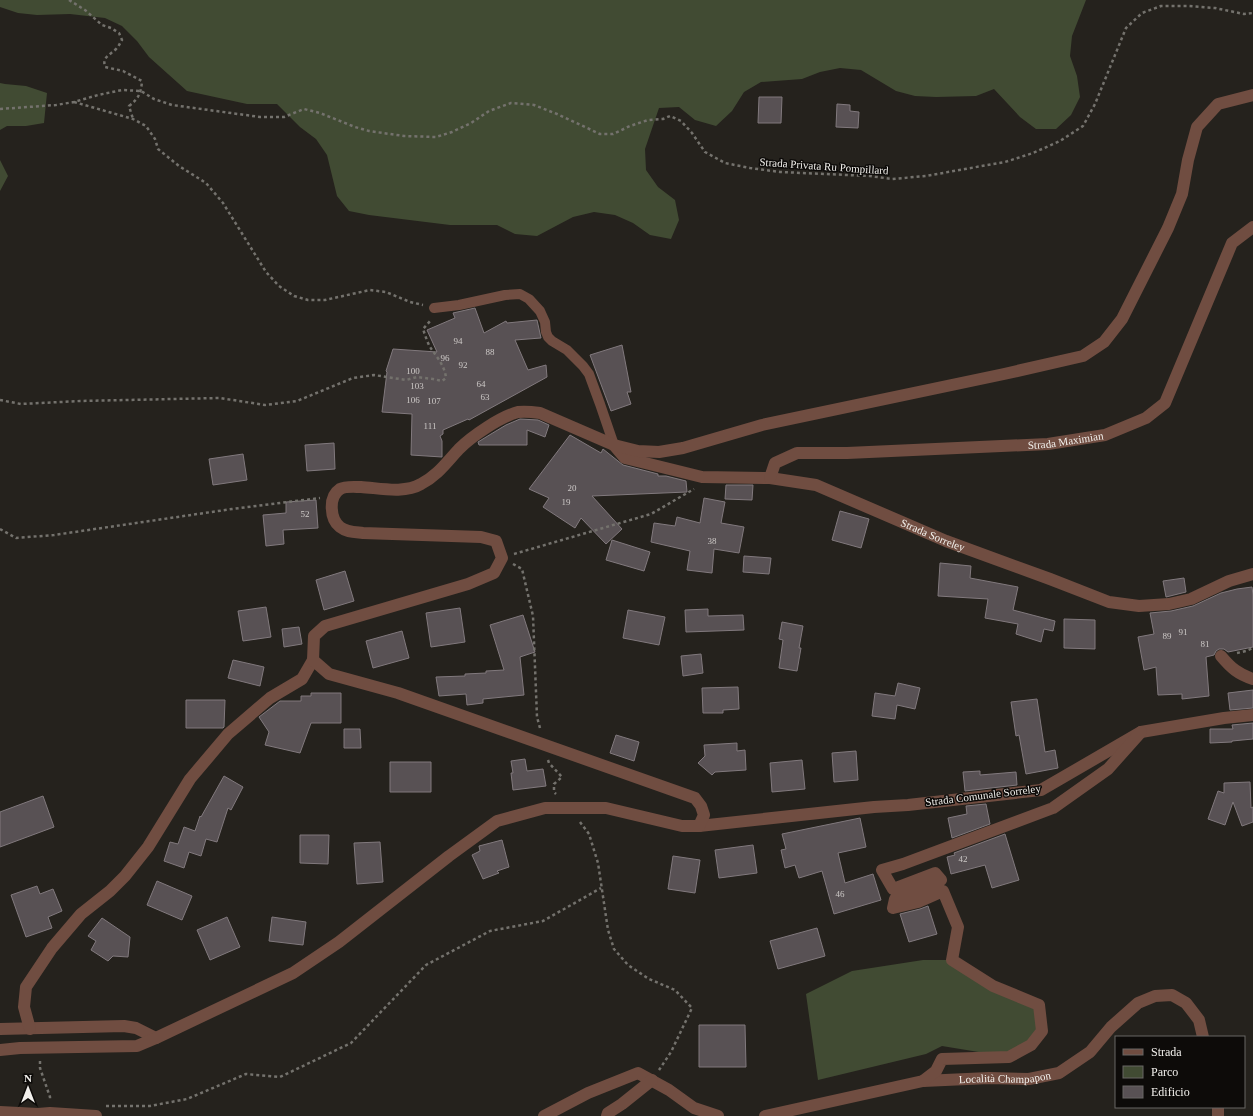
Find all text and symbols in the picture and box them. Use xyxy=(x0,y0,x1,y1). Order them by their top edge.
street label: Strada Privata Ru Pompillard xyxy=(759,156,889,177)
house number: 94 xyxy=(454,336,463,346)
house number: 88 xyxy=(486,347,495,357)
house number: 96 xyxy=(441,353,450,363)
house number: 92 xyxy=(459,360,468,370)
house number: 100 xyxy=(406,366,420,376)
house number: 64 xyxy=(477,379,486,389)
house number: 103 xyxy=(410,381,424,391)
house number: 63 xyxy=(481,392,490,402)
house number: 106 xyxy=(406,395,420,405)
house number: 107 xyxy=(427,396,441,406)
house number: 111 xyxy=(424,421,436,431)
street label: Strada Maximian xyxy=(1028,429,1105,451)
house number: 20 xyxy=(568,483,577,493)
house number: 19 xyxy=(562,497,571,507)
house number: 52 xyxy=(301,509,310,519)
street label: Strada Sorreley xyxy=(899,516,967,554)
house number: 38 xyxy=(708,536,717,546)
house number: 91 xyxy=(1179,627,1188,637)
house number: 89 xyxy=(1163,631,1172,641)
house number: 81 xyxy=(1201,639,1210,649)
street label: Strada Comunale Sorreley xyxy=(925,782,1042,808)
house number: 42 xyxy=(959,854,968,864)
house number: 46 xyxy=(836,889,845,899)
legend xyxy=(1115,1036,1245,1108)
text: Strada xyxy=(1151,1045,1182,1059)
text: Parco xyxy=(1151,1065,1178,1079)
north arrow xyxy=(8,1068,48,1108)
street label: Località Champapon xyxy=(959,1069,1052,1085)
text: N xyxy=(24,1072,32,1084)
text: Edificio xyxy=(1151,1085,1190,1099)

